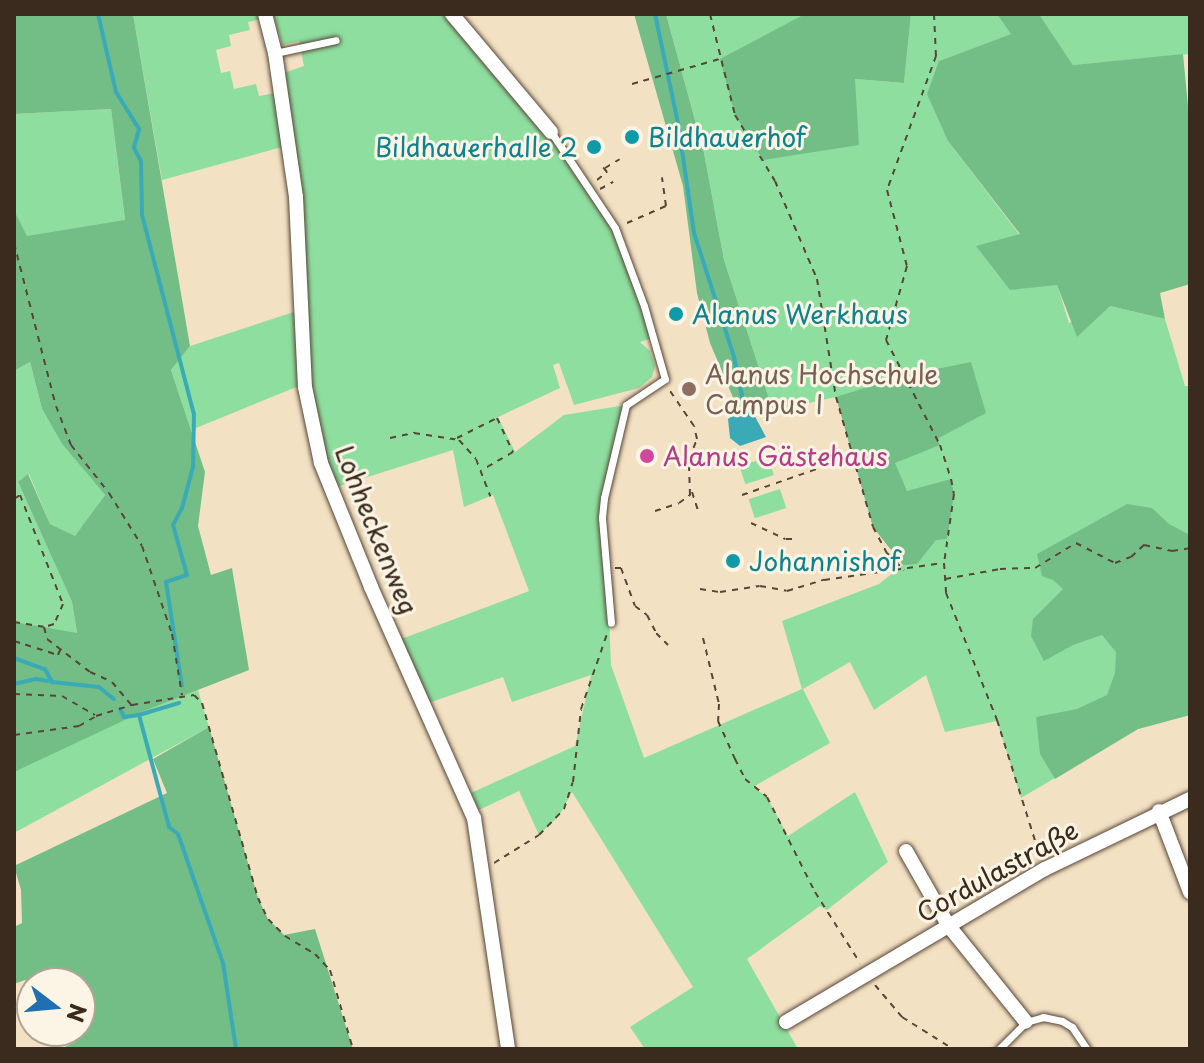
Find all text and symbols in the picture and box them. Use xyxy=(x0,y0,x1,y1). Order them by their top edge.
place label: Bildhauerhof xyxy=(648,121,806,153)
marker: Bildhauerhof xyxy=(623,128,641,146)
place label: Bildhauerhalle 2 xyxy=(374,131,578,163)
marker: Bildhauerhalle 2 xyxy=(585,138,603,156)
place label: Alanus Werkhaus xyxy=(692,298,906,330)
marker: Alanus Werkhaus xyxy=(667,305,685,323)
place label: Alanus Hochschule Campus I xyxy=(705,358,938,420)
marker: Alanus Hochschule Campus I xyxy=(680,380,698,398)
place label: Alanus Gästehaus xyxy=(663,440,886,472)
street label: Lohheckenweg xyxy=(329,441,425,619)
marker: Alanus Gästehaus xyxy=(638,447,656,465)
place label: Johannishof xyxy=(749,545,900,577)
marker: Johannishof xyxy=(724,552,742,570)
street label: Cordulastraße xyxy=(911,814,1083,928)
north arrow xyxy=(16,967,96,1047)
text: N xyxy=(59,1000,96,1026)

